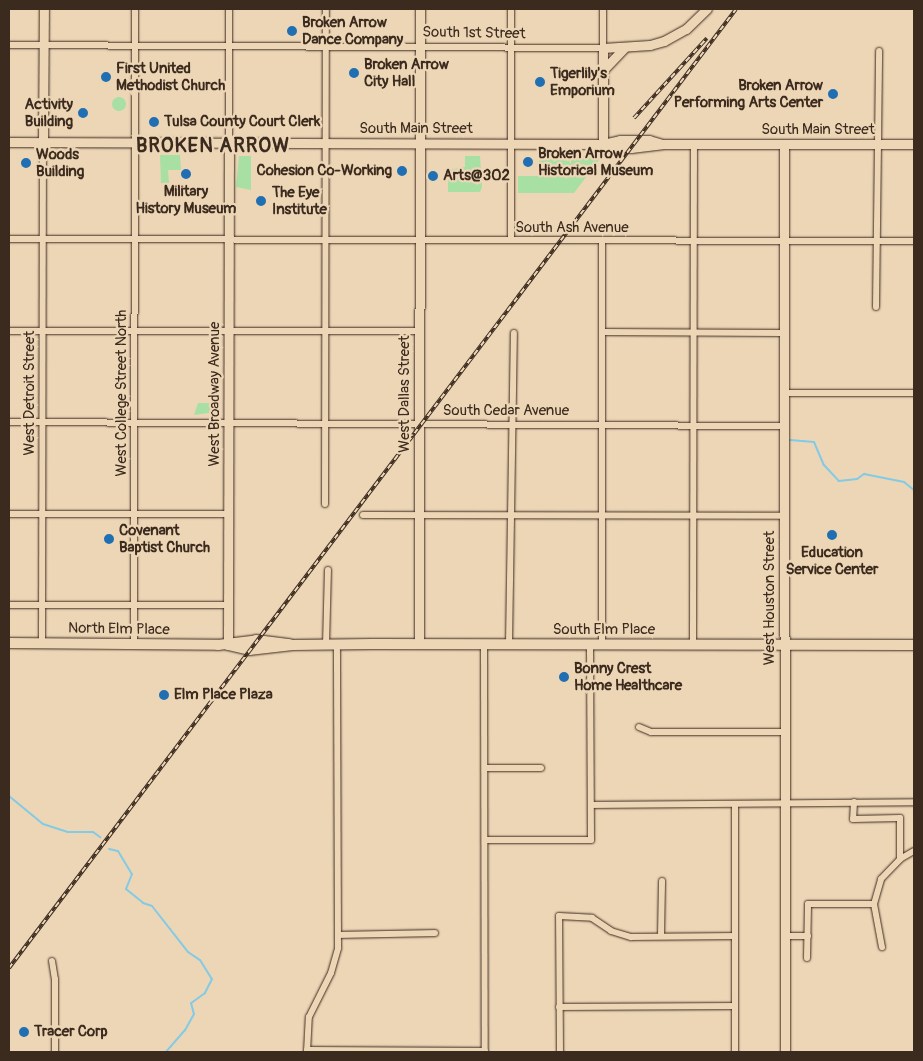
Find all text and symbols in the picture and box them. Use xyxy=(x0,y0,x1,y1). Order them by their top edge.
place label: Broken Arrow Dance Company xyxy=(302,13,403,48)
street label: South 1st Street xyxy=(422,23,526,43)
marker: Broken Arrow Dance Company xyxy=(286,25,298,37)
place label: Broken Arrow City Hall xyxy=(364,55,449,90)
place label: First United Methodist Church xyxy=(116,59,225,94)
place label: Tigerlily's Emporium xyxy=(550,64,615,99)
marker: Broken Arrow City Hall xyxy=(348,67,360,79)
marker: First United Methodist Church xyxy=(100,71,112,83)
marker: Tigerlily's Emporium xyxy=(534,76,546,88)
place label: Broken Arrow Performing Arts Center xyxy=(674,76,823,111)
marker: Broken Arrow Performing Arts Center xyxy=(827,88,839,100)
place label: Activity Building xyxy=(25,95,73,130)
marker: Activity Building xyxy=(77,107,89,119)
place label: Tulsa County Court Clerk xyxy=(164,113,320,131)
marker: Tulsa County Court Clerk xyxy=(148,116,160,128)
street label: South Main Street xyxy=(359,120,473,138)
street label: South Main Street xyxy=(761,121,875,139)
district label: BROKEN ARROW xyxy=(134,133,292,157)
place label: Broken Arrow Historical Museum xyxy=(538,144,653,179)
place label: Woods Building xyxy=(36,145,84,180)
marker: Broken Arrow Historical Museum xyxy=(522,156,534,168)
marker: Woods Building xyxy=(20,157,32,169)
place label: Cohesion Co-Working xyxy=(257,162,392,180)
marker: Cohesion Co-Working xyxy=(396,165,408,177)
place label: Arts@302 xyxy=(443,167,510,185)
marker: Military History Museum xyxy=(180,168,192,180)
marker: Arts@302 xyxy=(427,170,439,182)
place label: Military History Museum xyxy=(136,182,236,217)
place label: The Eye Institute xyxy=(272,183,327,218)
marker: The Eye Institute xyxy=(254,194,268,208)
street label: South Ash Avenue xyxy=(515,219,629,237)
street label: West College Street North xyxy=(113,310,131,476)
street label: West Broadway Avenue xyxy=(206,321,224,467)
street label: West Detroit Street xyxy=(21,331,39,455)
street label: West Dallas Street xyxy=(396,335,414,453)
street label: South Cedar Avenue xyxy=(443,402,569,420)
place label: Covenant Baptist Church xyxy=(119,521,210,556)
marker: Education Service Center xyxy=(826,529,838,541)
street label: West Houston Street xyxy=(761,531,779,665)
marker: Covenant Baptist Church xyxy=(103,533,115,545)
place label: Education Service Center xyxy=(786,543,878,578)
street label: North Elm Place xyxy=(68,619,170,639)
street label: South Elm Place xyxy=(553,621,655,639)
place label: Bonny Crest Home Healthcare xyxy=(574,659,682,694)
marker: Bonny Crest Home Healthcare xyxy=(558,671,570,683)
place label: Elm Place Plaza xyxy=(174,686,273,704)
marker: Elm Place Plaza xyxy=(158,689,170,701)
place label: Tracer Corp xyxy=(34,1023,108,1041)
marker: Tracer Corp xyxy=(18,1026,30,1038)

